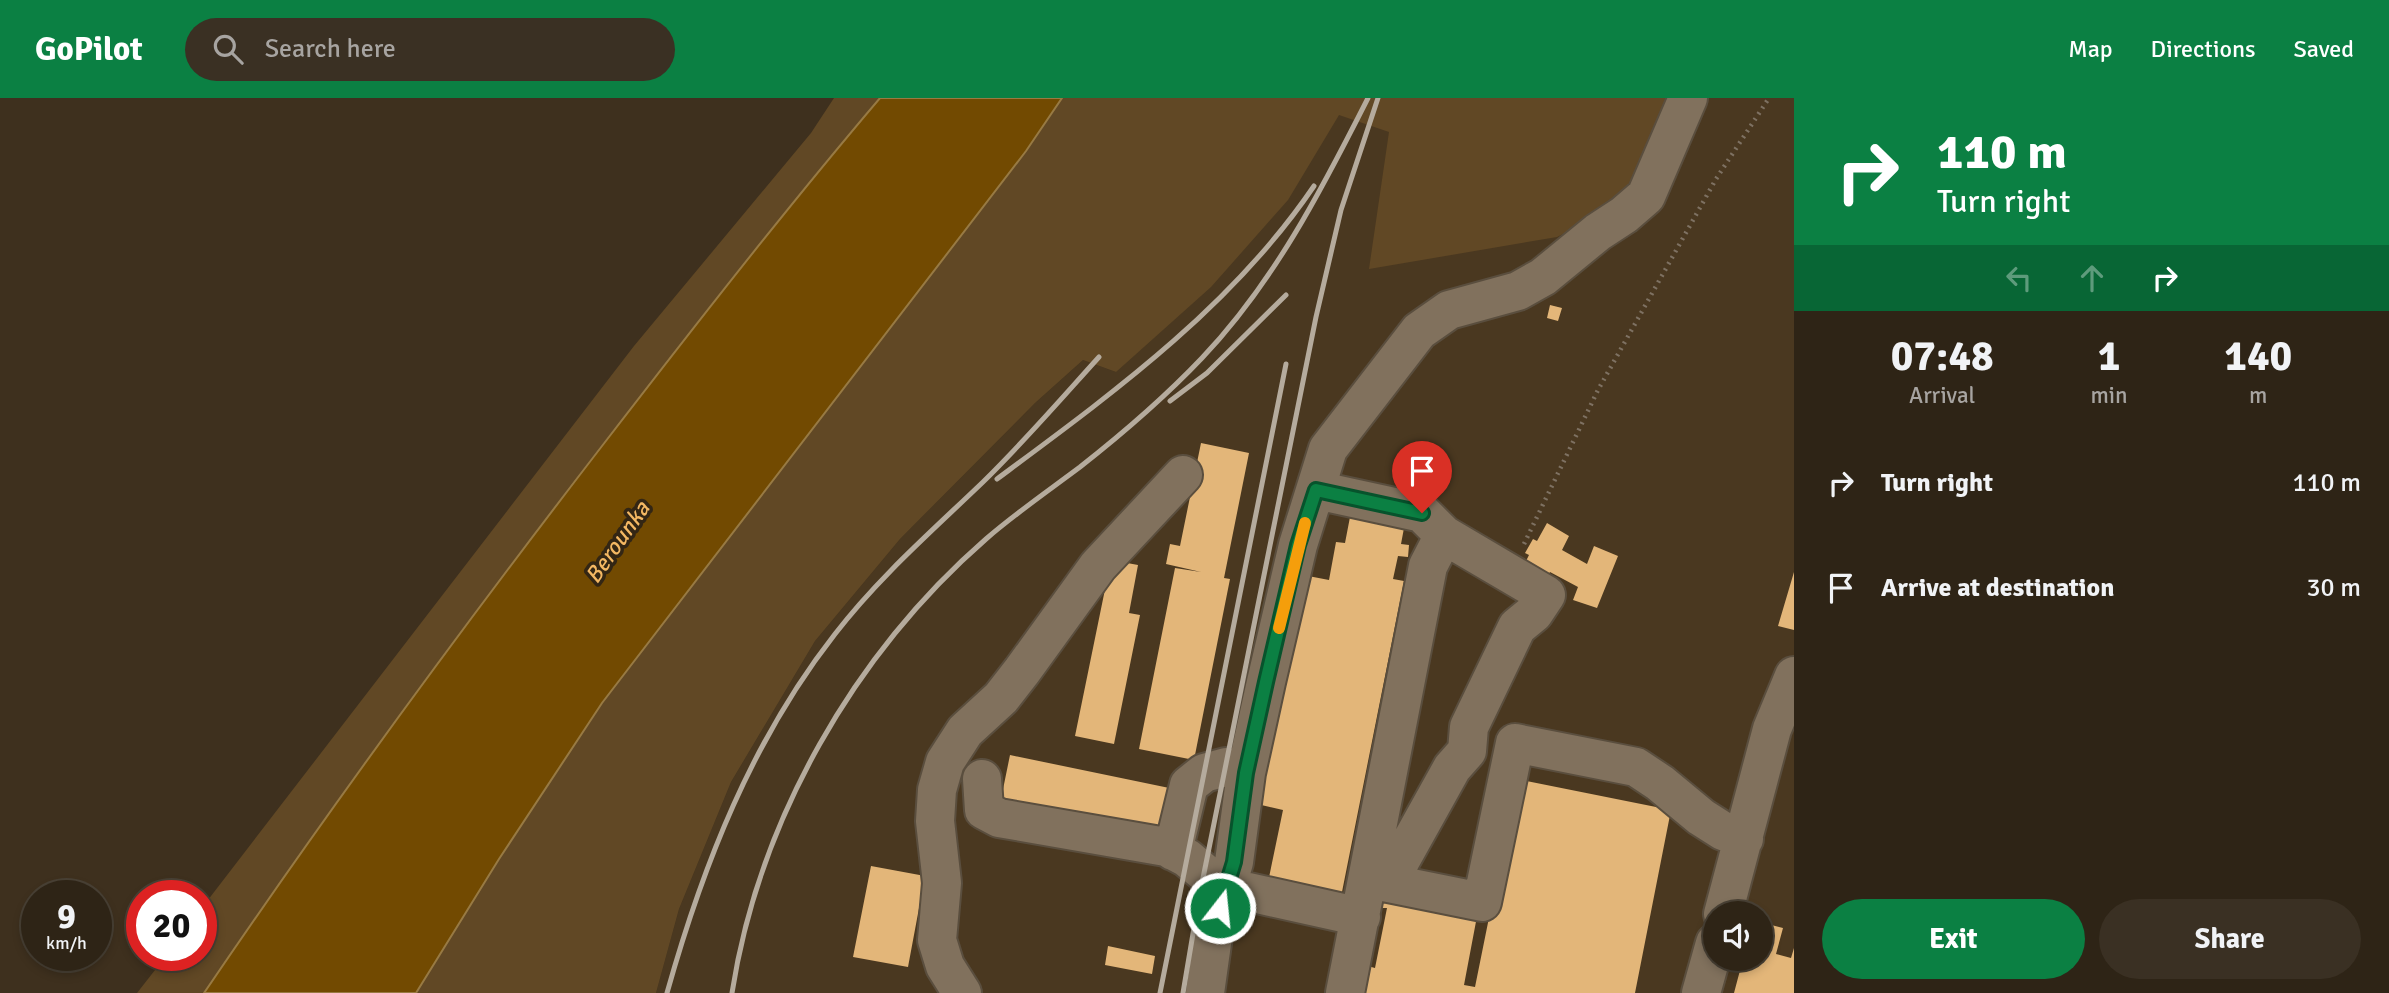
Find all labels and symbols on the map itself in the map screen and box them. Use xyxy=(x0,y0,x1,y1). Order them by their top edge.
pin xyxy=(1392,441,1452,513)
water label: Berounka xyxy=(579,494,657,589)
position arrow xyxy=(1183,871,1257,945)
speed limit sign: 20 xyxy=(126,880,217,971)

